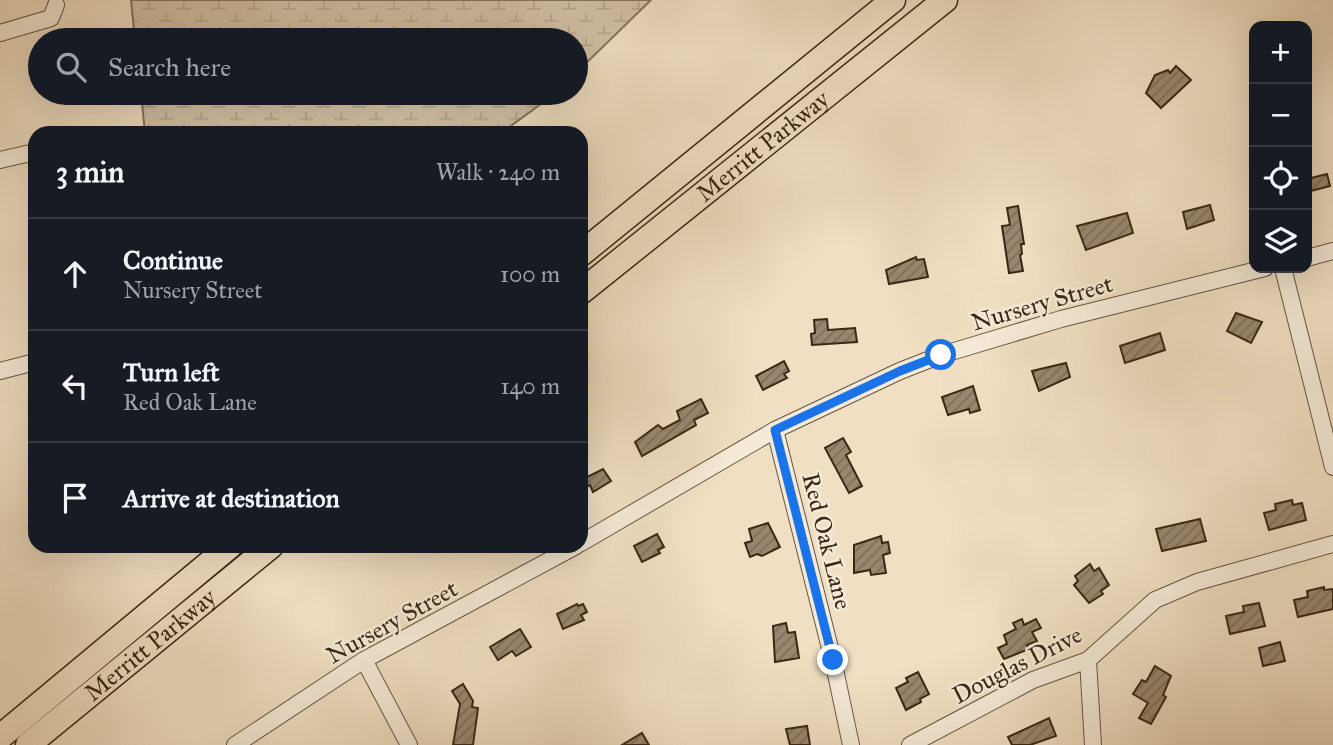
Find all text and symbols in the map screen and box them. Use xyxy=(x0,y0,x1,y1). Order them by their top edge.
map controls xyxy=(1249,21,1312,273)
button: + xyxy=(1249,21,1312,84)
search box xyxy=(28,28,588,105)
icon: search xyxy=(52,48,90,86)
text: Search here xyxy=(108,51,231,83)
street label: Merritt Parkway xyxy=(690,84,836,208)
button: − xyxy=(1249,84,1312,147)
button: locate xyxy=(1249,147,1312,210)
text: 3 min xyxy=(56,154,124,190)
text: Walk · 240 m xyxy=(436,158,560,186)
button: layers xyxy=(1249,210,1312,273)
text: Continue xyxy=(123,244,223,276)
icon: ahead xyxy=(56,255,94,293)
text: 100 m xyxy=(500,260,560,288)
street label: Nursery Street xyxy=(968,268,1117,337)
text: Nursery Street xyxy=(123,276,262,304)
route start xyxy=(925,339,956,370)
text: Turn left xyxy=(123,356,219,388)
icon: left xyxy=(56,367,94,405)
text: 140 m xyxy=(500,372,560,400)
text: Red Oak Lane xyxy=(123,388,257,416)
street label: Red Oak Lane xyxy=(796,470,858,612)
icon: arrive xyxy=(56,479,94,517)
text: Arrive at destination xyxy=(123,482,340,514)
street label: Nursery Street xyxy=(321,573,463,670)
street label: Merritt Parkway xyxy=(78,582,223,708)
street label: Douglas Drive xyxy=(947,620,1087,710)
route end xyxy=(817,644,848,675)

